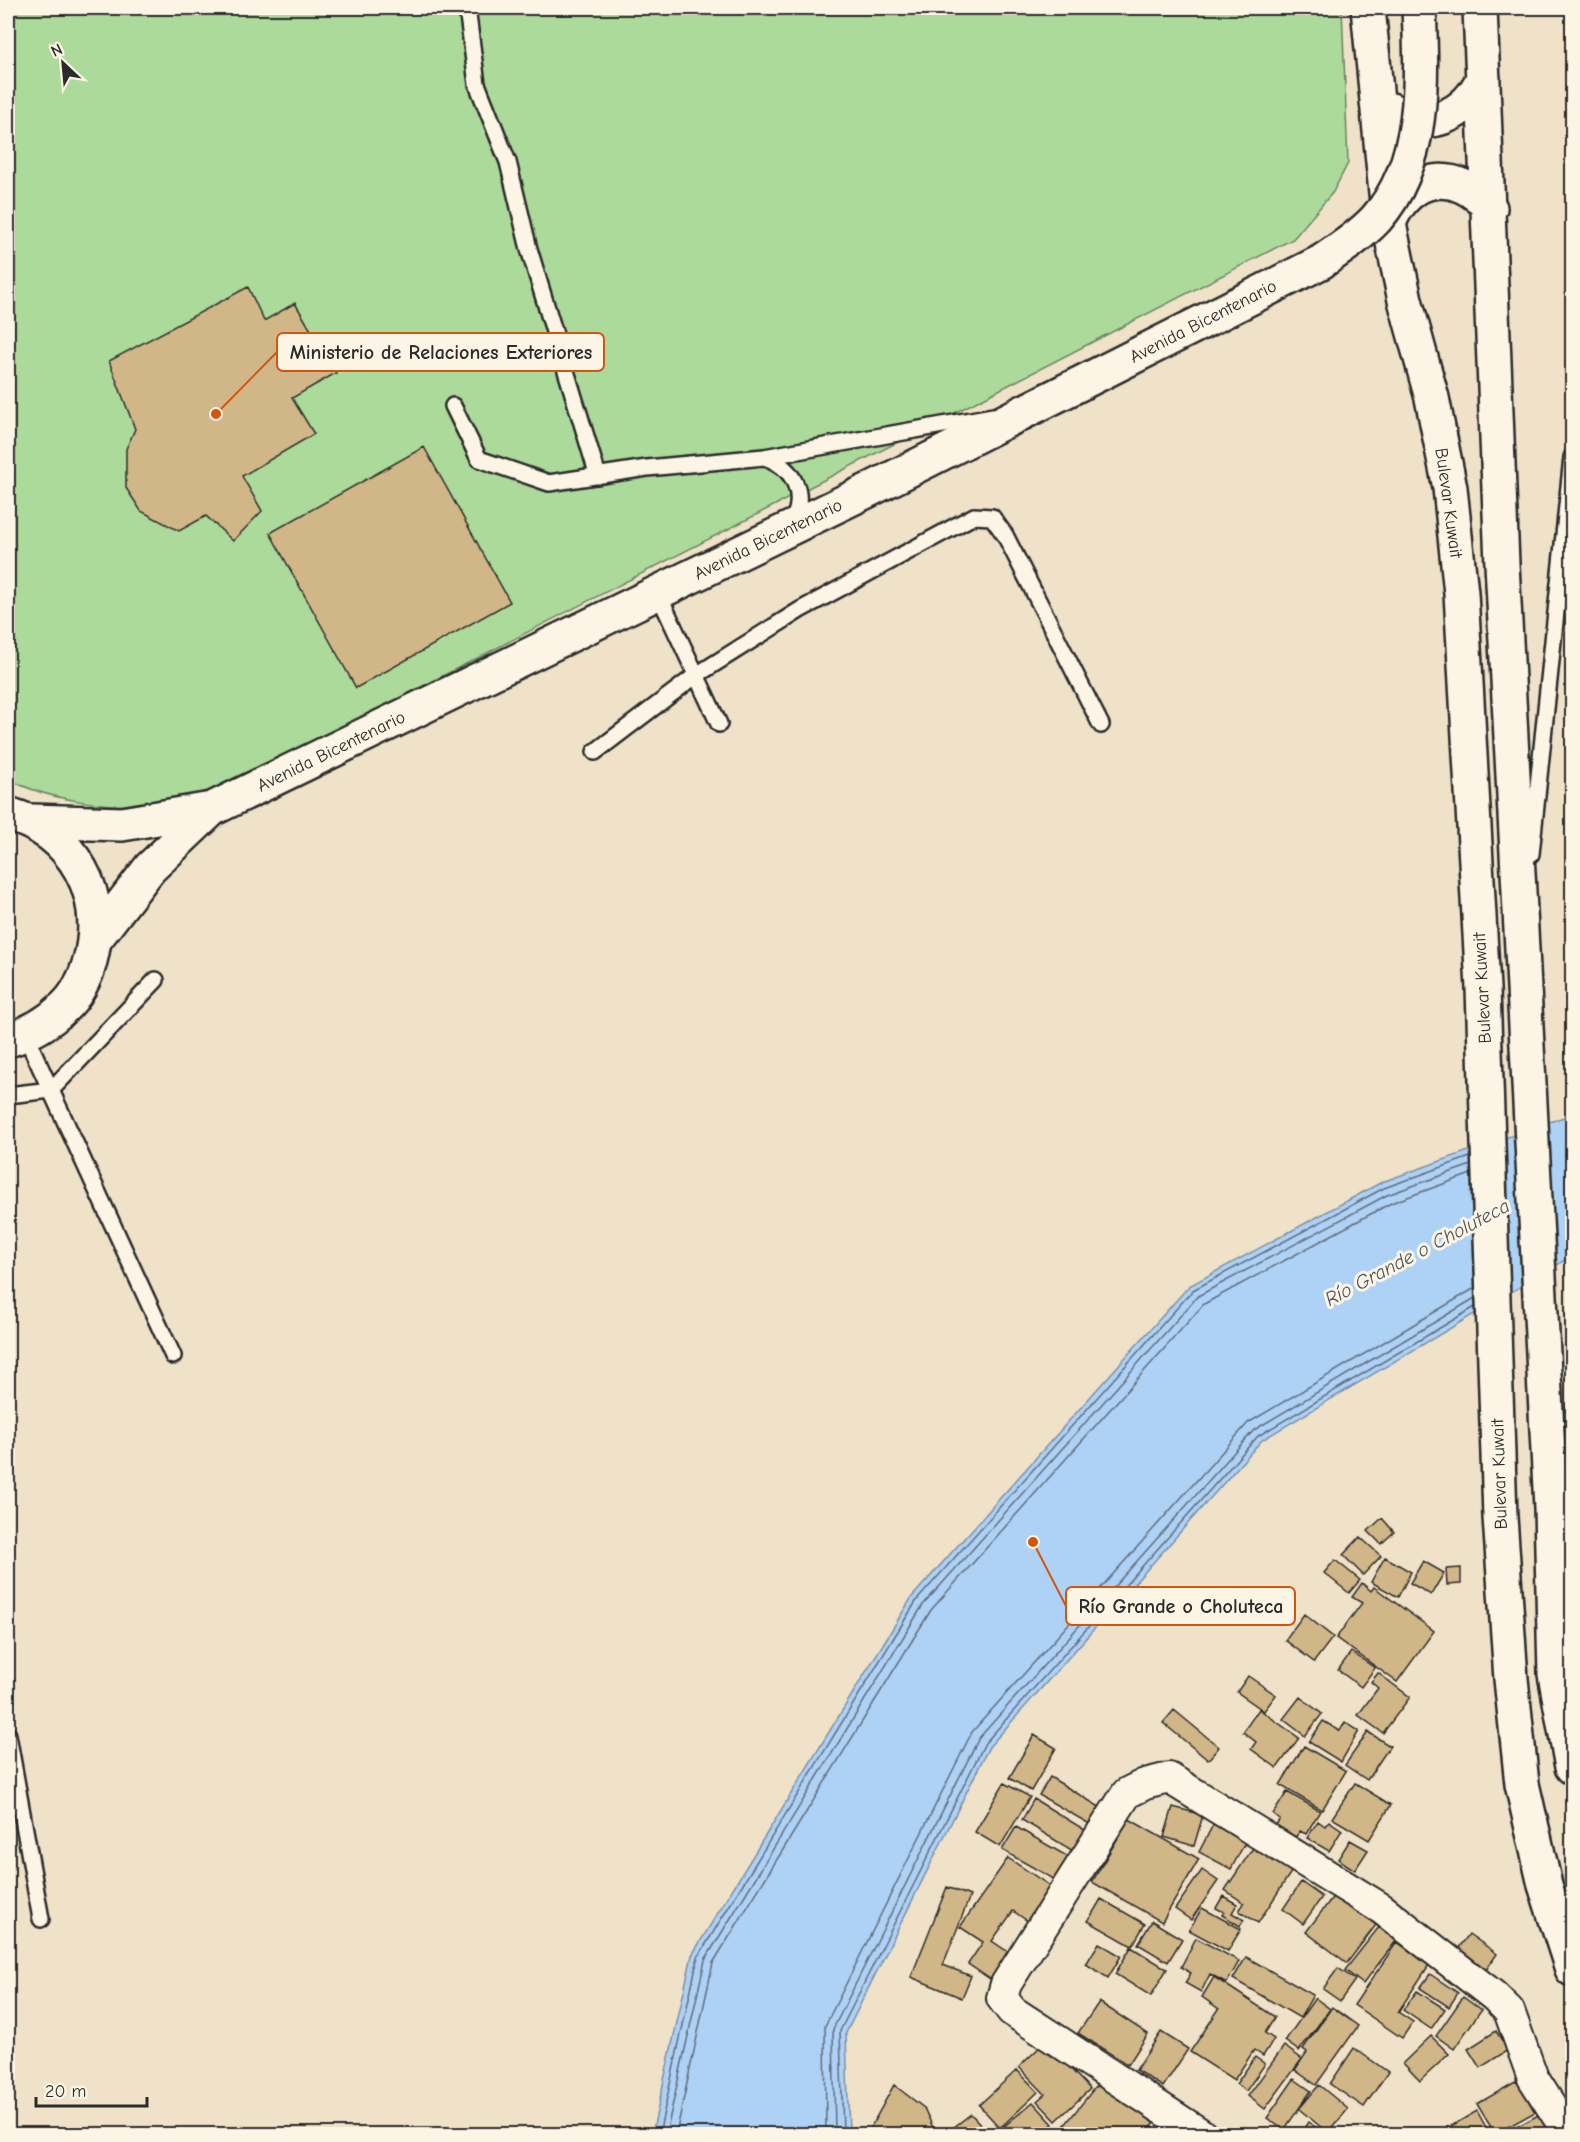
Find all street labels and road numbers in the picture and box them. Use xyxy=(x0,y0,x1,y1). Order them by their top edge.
street label: Avenida Bicentenario xyxy=(1126,275,1280,368)
street label: Bulevar Kuwait xyxy=(1430,447,1467,560)
street label: Avenida Bicentenario xyxy=(691,494,846,584)
street label: Avenida Bicentenario xyxy=(254,706,409,796)
street label: Bulevar Kuwait xyxy=(1469,931,1496,1044)
street label: Bulevar Kuwait xyxy=(1487,1417,1512,1530)

